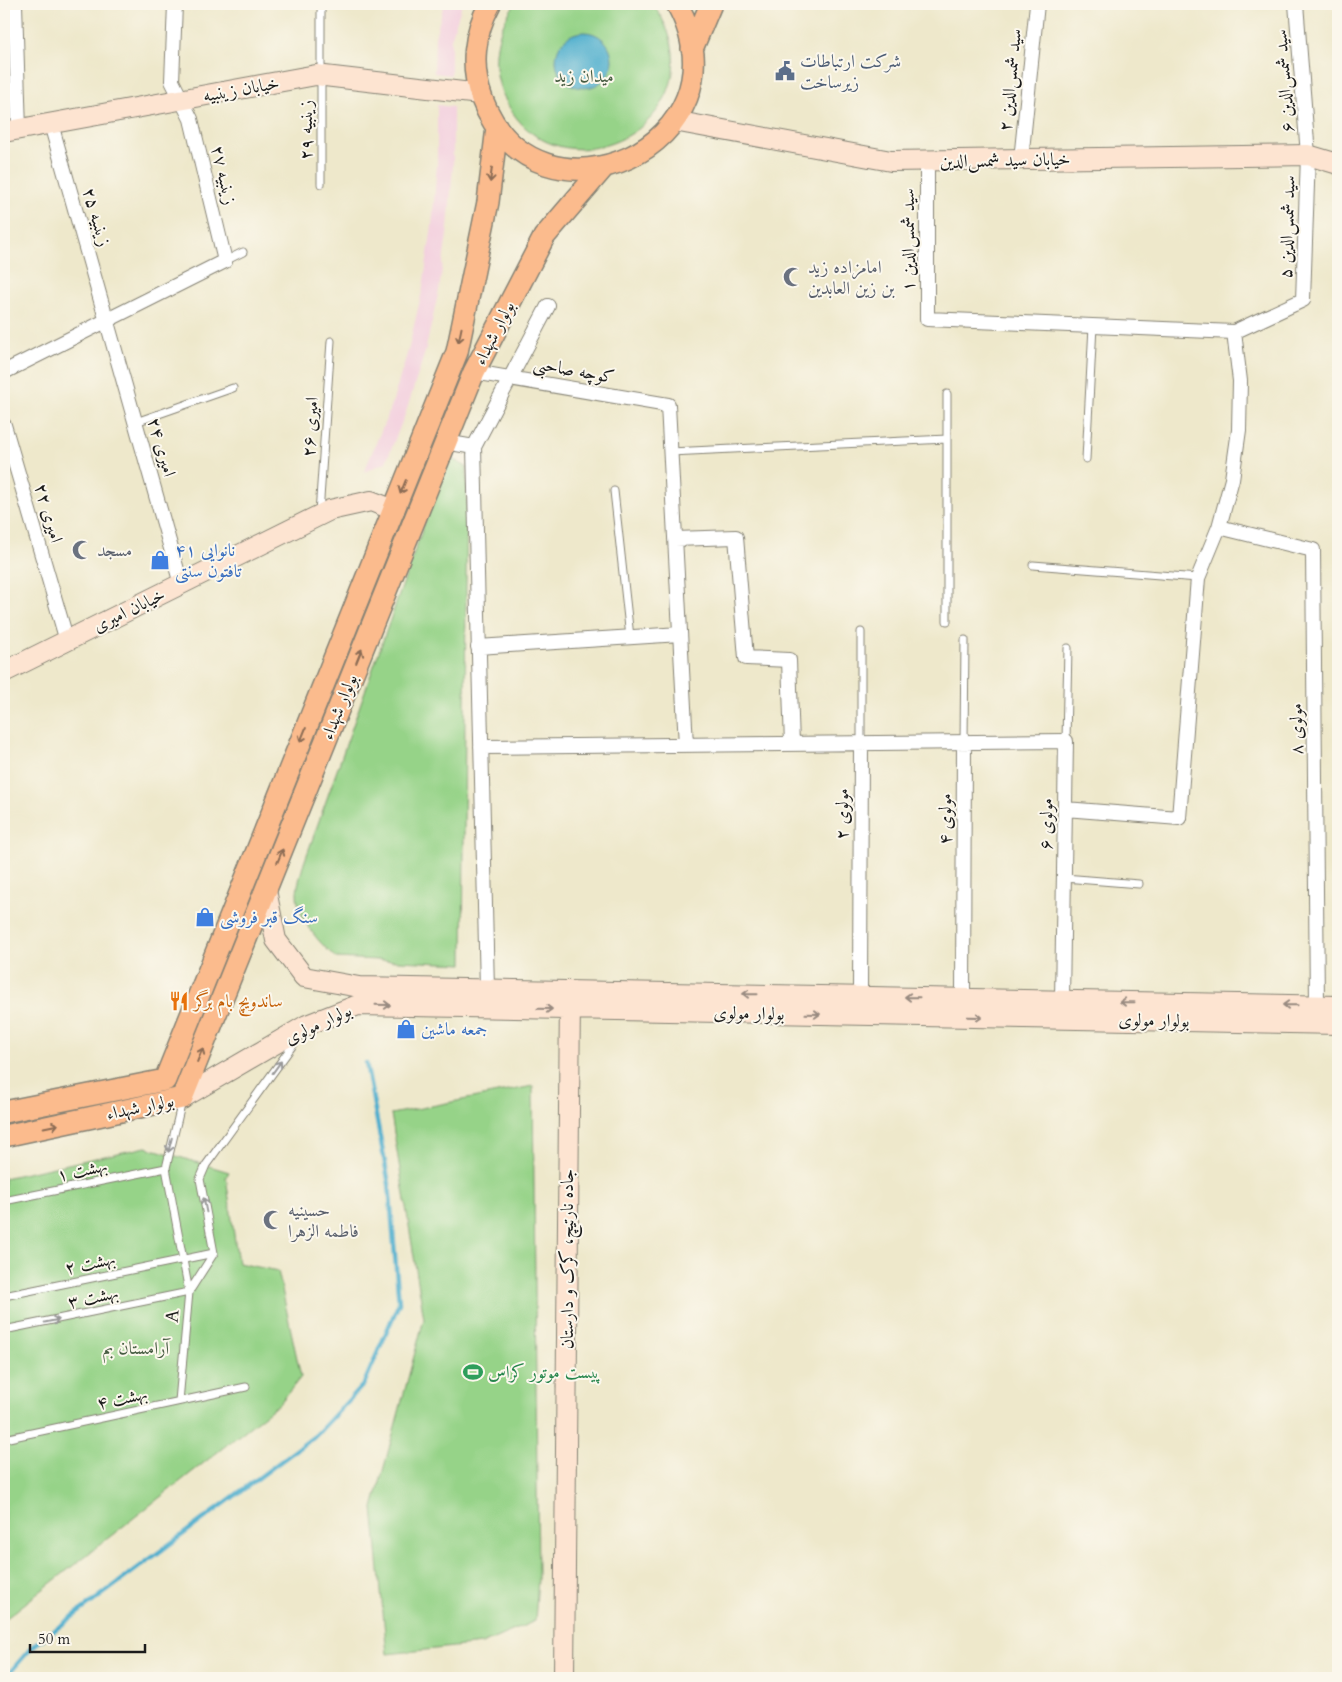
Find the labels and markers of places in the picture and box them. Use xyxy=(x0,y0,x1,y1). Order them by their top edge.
place label: شرکت ارتباطات زیرساخت xyxy=(800,49,901,95)
public building icon: شرکت ارتباطات زیرساخت xyxy=(774,60,796,82)
place label: امامزاده زید بن زین العابدین xyxy=(808,255,895,301)
mosque icon: امامزاده زید بن زین العابدین xyxy=(782,266,804,288)
place label: مسجد xyxy=(97,538,132,563)
place label: نانوایی ۴۱ تافتون سنتی xyxy=(175,538,242,584)
mosque icon: مسجد xyxy=(71,539,93,561)
shop icon: نانوایی ۴۱ تافتون سنتی xyxy=(149,549,171,571)
place label: سنگ قبر فروشی xyxy=(220,905,318,930)
shop icon: سنگ قبر فروشی xyxy=(194,906,216,928)
place label: ساندویچ بام برگر xyxy=(192,989,283,1017)
restaurant icon: ساندویچ بام برگر xyxy=(168,990,190,1012)
place label: جمعه ماشین xyxy=(421,1017,487,1042)
shop icon: جمعه ماشین xyxy=(395,1018,417,1040)
place label: حسینیه فاطمه الزهرا xyxy=(288,1198,359,1244)
mosque icon: حسینیه فاطمه الزهرا xyxy=(262,1209,284,1231)
place label: پیست موتور کراس xyxy=(488,1360,601,1385)
sports icon: پیست موتور کراس xyxy=(462,1361,484,1383)

